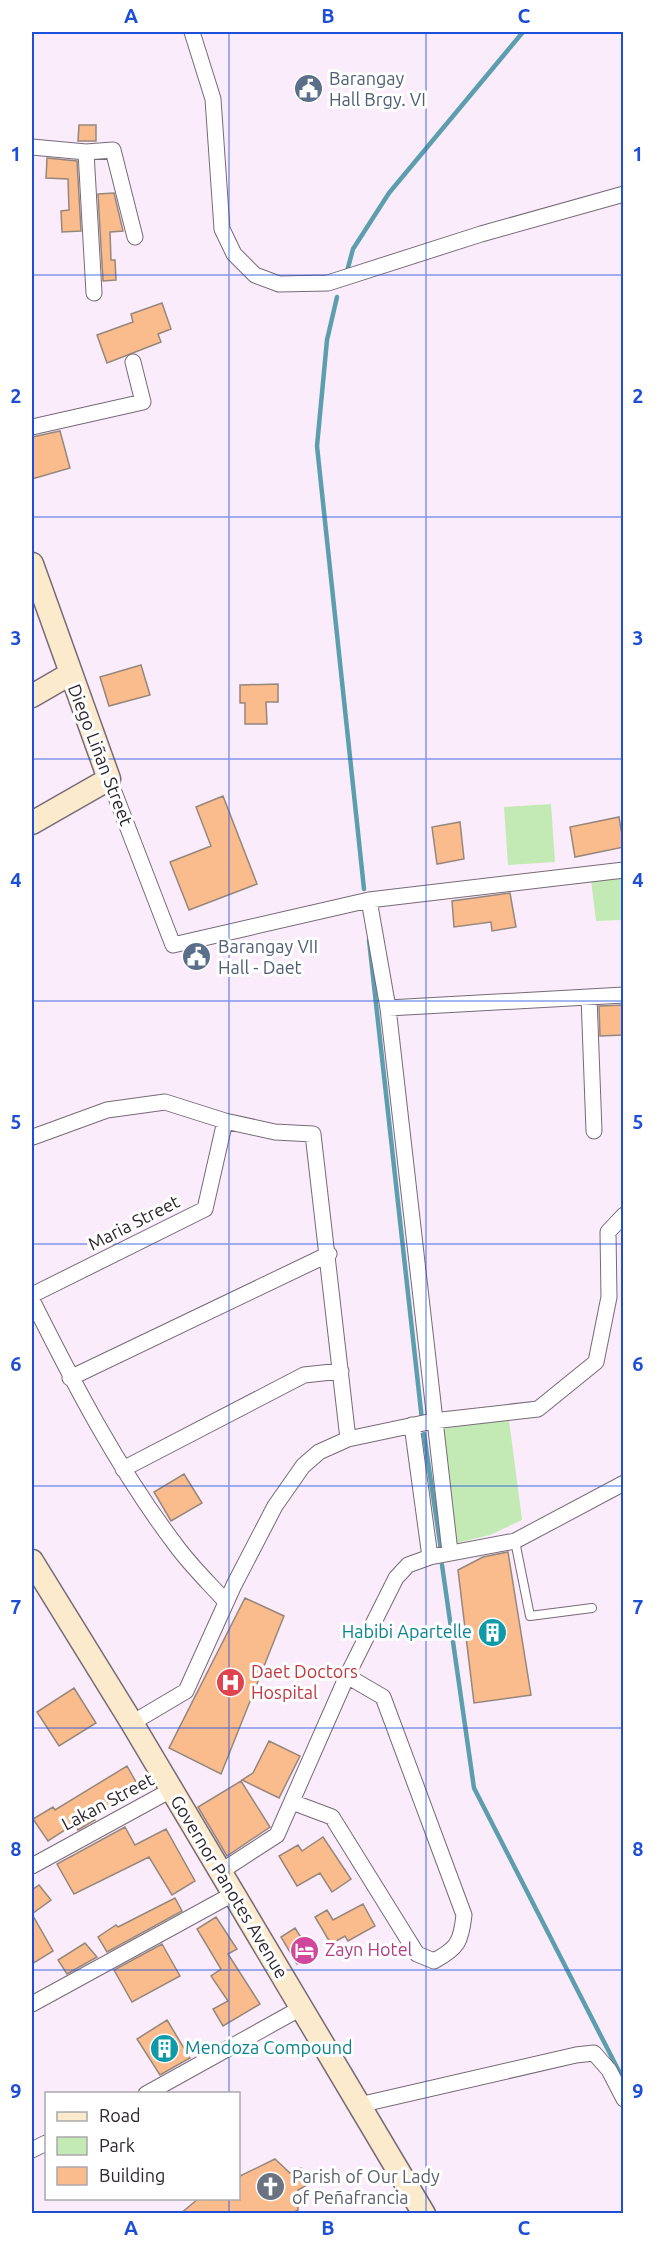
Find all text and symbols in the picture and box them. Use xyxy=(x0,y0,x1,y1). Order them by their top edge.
text: A xyxy=(124,4,138,27)
text: B xyxy=(321,4,335,27)
text: C xyxy=(518,4,531,27)
place label: Barangay Hall Brgy. VI xyxy=(329,68,426,109)
public building icon: Barangay Hall Brgy. VI xyxy=(292,73,324,105)
text: 1 xyxy=(10,142,22,165)
text: 1 xyxy=(632,142,644,165)
text: 2 xyxy=(10,384,22,407)
text: 2 xyxy=(632,384,644,407)
text: 3 xyxy=(10,626,22,649)
text: 3 xyxy=(632,626,644,649)
street label: Diego Liñan Street xyxy=(65,681,137,828)
text: 4 xyxy=(10,868,22,891)
text: 4 xyxy=(632,868,644,891)
place label: Barangay VII Hall - Daet xyxy=(218,936,318,977)
public building icon: Barangay VII Hall - Daet xyxy=(181,941,213,973)
text: 5 xyxy=(10,1110,22,1133)
text: 5 xyxy=(632,1110,644,1133)
street label: Maria Street xyxy=(85,1191,183,1254)
text: 6 xyxy=(10,1352,22,1375)
text: 6 xyxy=(632,1352,644,1375)
text: 7 xyxy=(10,1595,22,1618)
text: 7 xyxy=(632,1595,644,1618)
building icon: Habibi Apartelle xyxy=(477,1616,509,1648)
place label: Habibi Apartelle xyxy=(342,1621,472,1641)
place label: Daet Doctors Hospital xyxy=(251,1661,358,1702)
hospital icon: Daet Doctors Hospital xyxy=(214,1666,246,1698)
street label: Lakan Street xyxy=(58,1768,157,1834)
street label: Governor Panotes Avenue xyxy=(167,1791,292,1982)
text: 8 xyxy=(10,1837,22,1860)
text: 8 xyxy=(632,1837,644,1860)
hotel icon: Zayn Hotel xyxy=(288,1934,320,1966)
place label: Zayn Hotel xyxy=(325,1939,413,1959)
building icon: Mendoza Compound xyxy=(148,2032,180,2064)
place label: Mendoza Compound xyxy=(185,2037,353,2057)
text: 9 xyxy=(10,2079,22,2102)
text: 9 xyxy=(632,2079,644,2102)
legend xyxy=(45,2092,240,2200)
text: Road xyxy=(99,2105,141,2125)
text: Park xyxy=(99,2135,135,2155)
text: Building xyxy=(99,2165,165,2185)
place label: Parish of Our Lady of Peñafrancia xyxy=(292,2166,440,2207)
church icon: Parish of Our Lady of Peñafrancia xyxy=(255,2171,287,2203)
text: A xyxy=(124,2216,138,2239)
text: B xyxy=(321,2216,335,2239)
text: C xyxy=(518,2216,531,2239)

